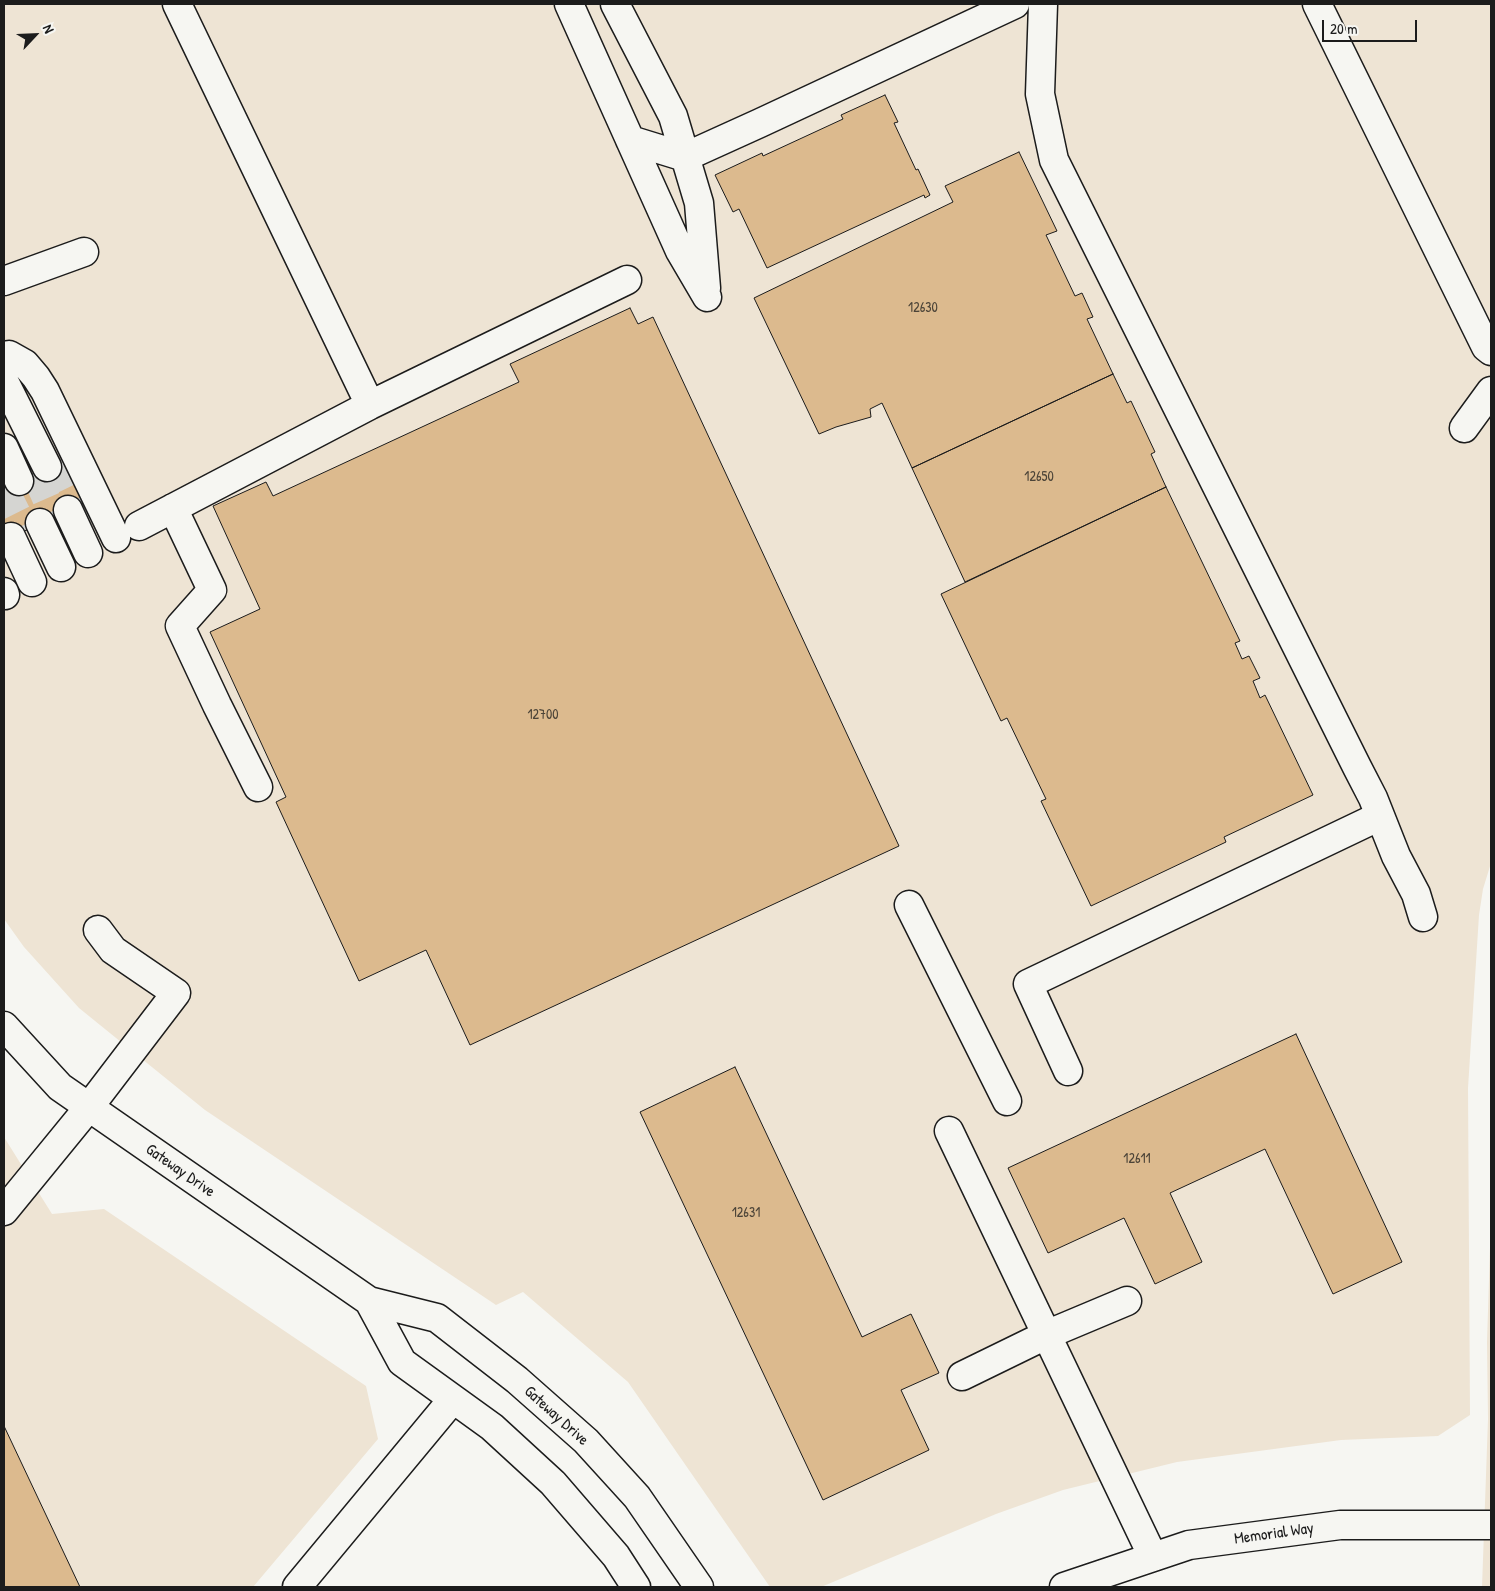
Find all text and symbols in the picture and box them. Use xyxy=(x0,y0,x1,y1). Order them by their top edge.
north arrow xyxy=(10,10,60,60)
scale bar xyxy=(1325,10,1420,42)
text: 20 m xyxy=(1330,18,1357,39)
text: N xyxy=(39,21,59,36)
house number: 12630 xyxy=(908,300,938,316)
house number: 12650 xyxy=(1024,469,1054,485)
house number: 12700 xyxy=(527,707,559,723)
street label: Gateway Drive xyxy=(142,1140,218,1202)
house number: 12611 xyxy=(1123,1151,1151,1167)
house number: 12631 xyxy=(732,1205,760,1221)
street label: Gateway Drive xyxy=(520,1382,592,1450)
street label: Memorial Way xyxy=(1233,1519,1315,1549)

